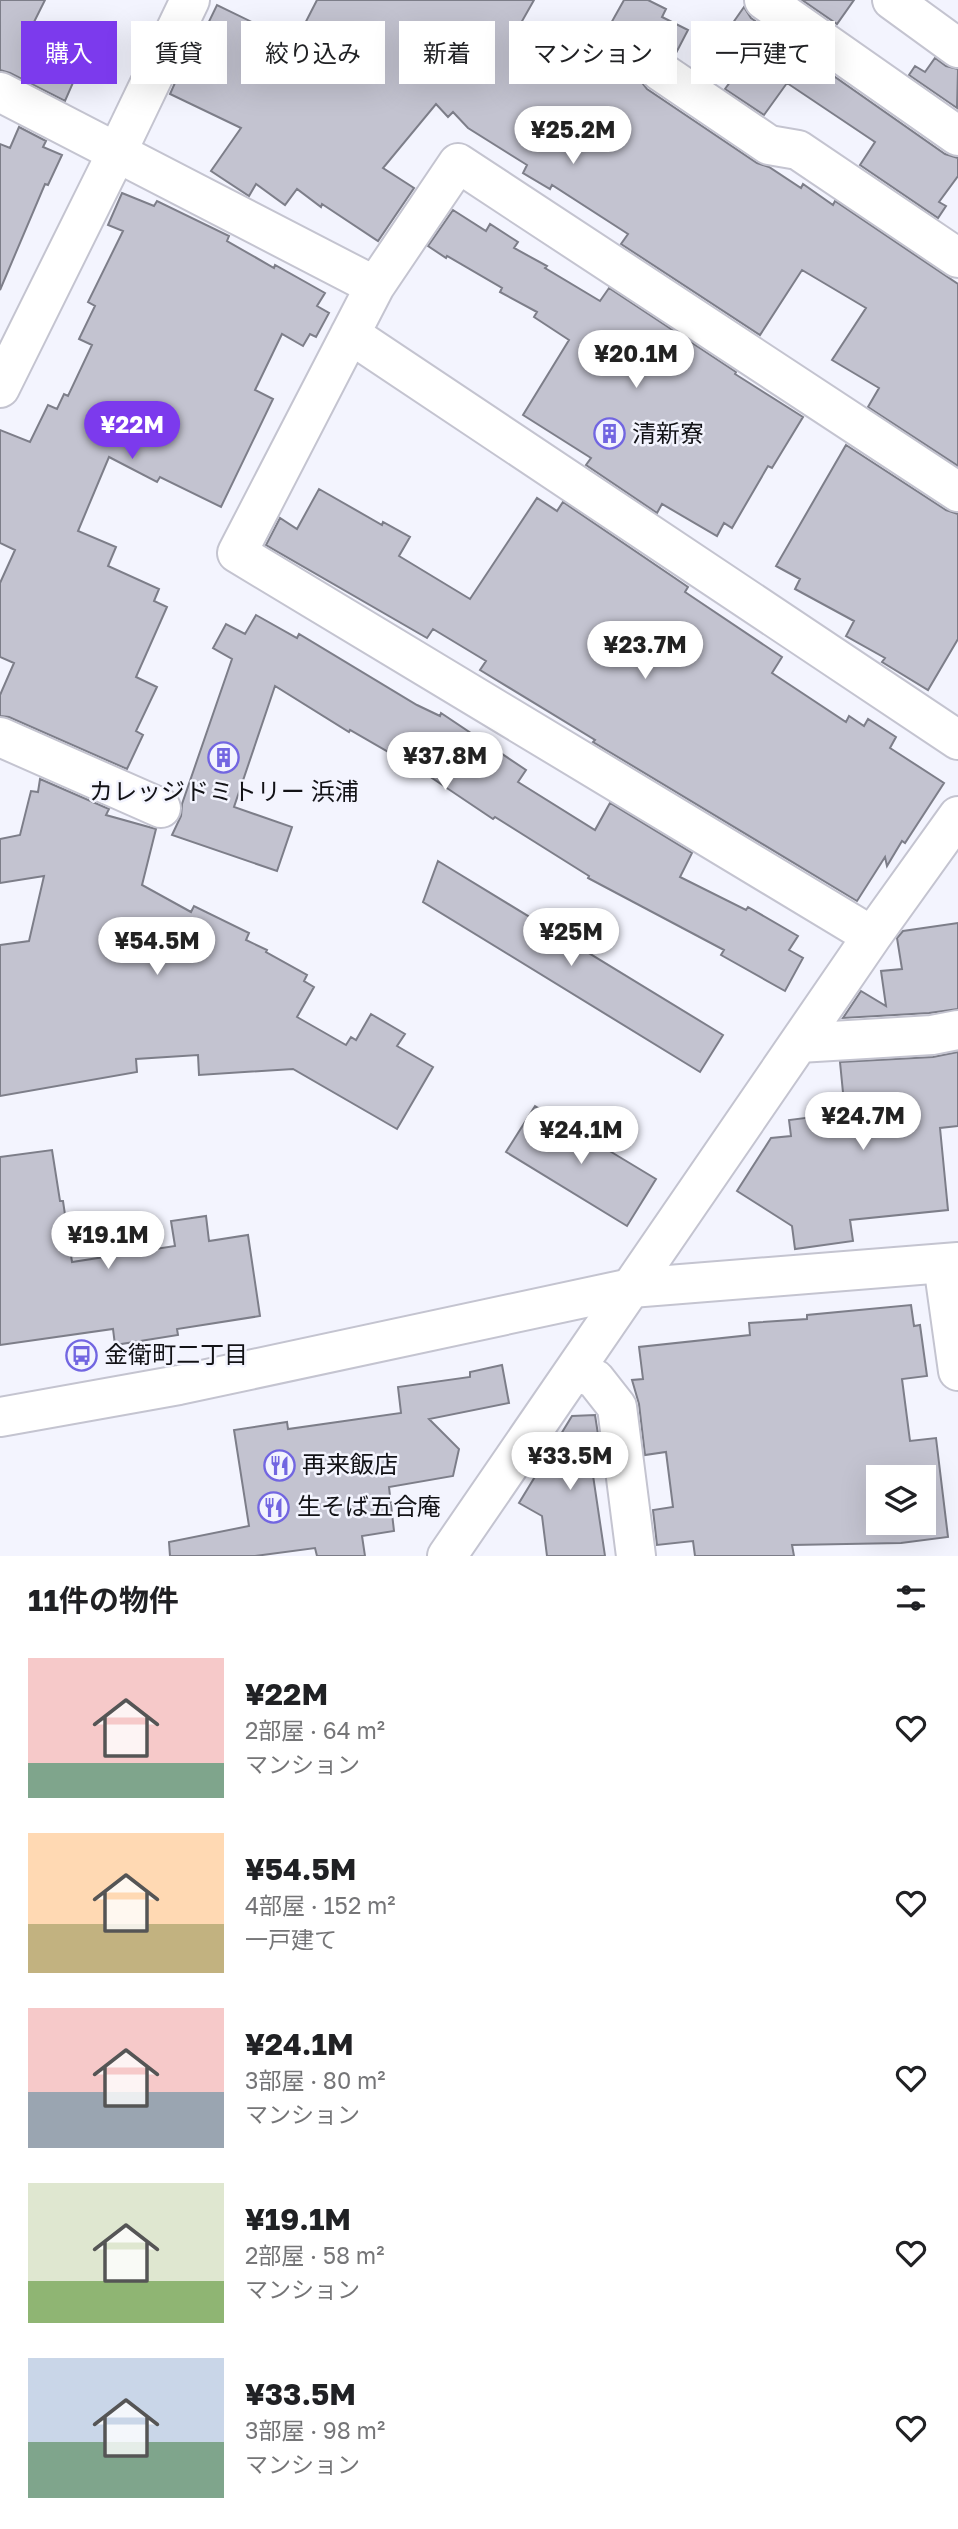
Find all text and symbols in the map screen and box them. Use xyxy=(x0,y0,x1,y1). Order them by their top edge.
chip: 購入 xyxy=(21,21,117,84)
chip: 賃貸 xyxy=(131,21,227,84)
chip: 絞り込み xyxy=(241,21,385,84)
chip: 新着 xyxy=(399,21,495,84)
chip: マンション xyxy=(509,21,677,84)
chip: 一戸建て xyxy=(691,21,835,84)
pin: ¥25.2M xyxy=(516,106,630,166)
text: ¥25.2M xyxy=(530,115,616,143)
pin: ¥20.1M xyxy=(579,330,693,390)
text: ¥20.1M xyxy=(594,339,678,367)
pin: ¥22M xyxy=(91,402,173,461)
text: ¥22M xyxy=(100,410,164,438)
building icon: 清新寮 xyxy=(592,417,626,451)
place label: 清新寮 xyxy=(632,418,704,447)
pin: ¥23.7M xyxy=(588,622,702,681)
text: ¥23.7M xyxy=(603,630,687,658)
pin: ¥37.8M xyxy=(388,732,502,792)
building icon: カレッジドミトリー 浜浦 xyxy=(207,741,241,775)
text: ¥37.8M xyxy=(403,741,487,769)
place label: カレッジドミトリー 浜浦 xyxy=(89,776,359,805)
pin: ¥25M xyxy=(530,908,612,968)
text: ¥25M xyxy=(539,917,603,945)
pin: ¥54.5M xyxy=(100,918,214,977)
text: ¥54.5M xyxy=(114,926,200,954)
pin: ¥24.7M xyxy=(806,1092,920,1152)
text: ¥24.7M xyxy=(821,1101,905,1129)
pin: ¥24.1M xyxy=(524,1106,638,1166)
text: ¥24.1M xyxy=(539,1115,623,1143)
pin: ¥19.1M xyxy=(51,1212,165,1271)
text: ¥19.1M xyxy=(67,1220,149,1248)
bus stop icon: 金衛町二丁目 xyxy=(64,1338,98,1372)
place label: 金衛町二丁目 xyxy=(104,1339,248,1368)
pin: ¥33.5M xyxy=(513,1432,627,1492)
text: ¥33.5M xyxy=(527,1441,613,1469)
restaurant icon: 再来飯店 xyxy=(262,1448,296,1482)
place label: 再来飯店 xyxy=(302,1449,398,1478)
map controls xyxy=(866,1465,936,1535)
button: layers xyxy=(866,1465,936,1535)
restaurant icon: 生そば五合庵 xyxy=(257,1490,291,1524)
place label: 生そば五合庵 xyxy=(297,1491,441,1520)
icon: filters xyxy=(892,1579,930,1617)
text: 11件の物件 xyxy=(28,1582,179,1618)
text: ¥22M xyxy=(245,1676,328,1712)
icon: home xyxy=(84,1686,168,1770)
icon: heart xyxy=(892,1709,930,1747)
text: 2部屋 · 64 m² xyxy=(245,1716,385,1744)
text: マンション xyxy=(245,1750,360,1778)
text: ¥54.5M xyxy=(245,1851,356,1887)
icon: home xyxy=(84,1861,168,1945)
icon: heart xyxy=(892,1884,930,1922)
text: 4部屋 · 152 m² xyxy=(245,1891,396,1919)
text: 一戸建て xyxy=(245,1925,337,1953)
text: ¥24.1M xyxy=(245,2026,354,2062)
icon: home xyxy=(84,2036,168,2120)
icon: heart xyxy=(892,2059,930,2097)
text: 3部屋 · 80 m² xyxy=(245,2066,386,2094)
text: マンション xyxy=(245,2100,360,2128)
text: ¥19.1M xyxy=(245,2201,351,2237)
icon: home xyxy=(84,2211,168,2295)
icon: heart xyxy=(892,2234,930,2272)
text: 2部屋 · 58 m² xyxy=(245,2241,385,2269)
text: マンション xyxy=(245,2275,360,2303)
text: ¥33.5M xyxy=(245,2376,356,2412)
icon: home xyxy=(84,2386,168,2470)
icon: heart xyxy=(892,2409,930,2447)
text: 3部屋 · 98 m² xyxy=(245,2416,385,2444)
text: マンション xyxy=(245,2450,360,2478)

